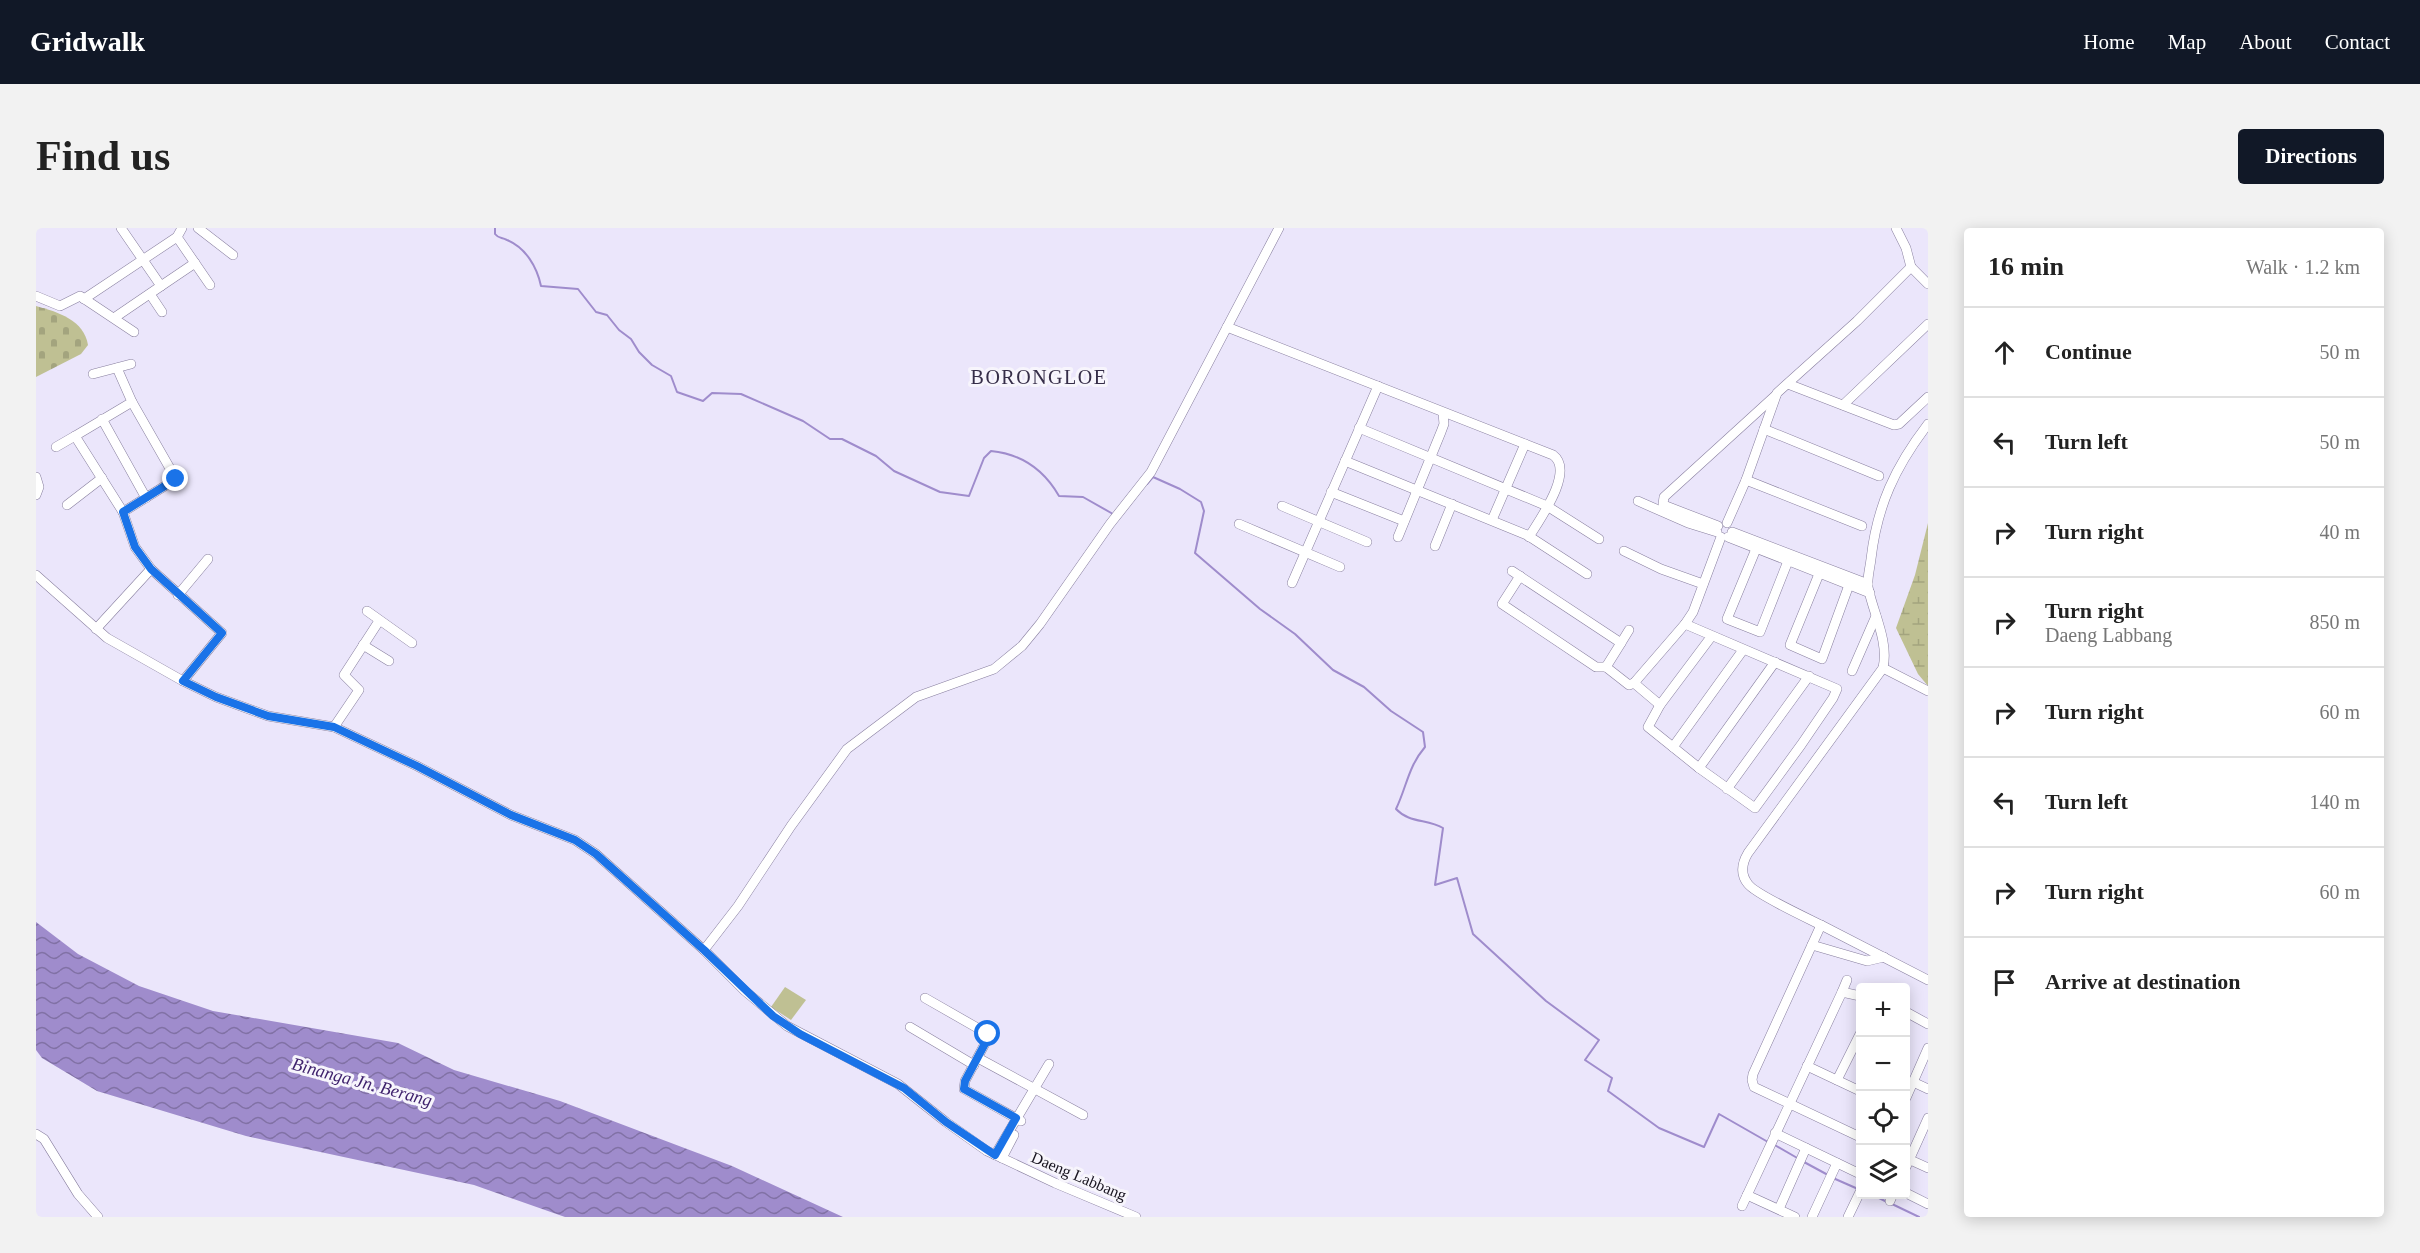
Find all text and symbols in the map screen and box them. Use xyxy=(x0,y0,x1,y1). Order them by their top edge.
text: Gridwalk xyxy=(30,26,145,57)
text: Home xyxy=(2083,30,2135,54)
text: Map xyxy=(2168,30,2206,54)
text: About xyxy=(2239,30,2292,54)
text: Contact xyxy=(2325,30,2390,54)
button: Directions xyxy=(2238,129,2384,184)
text: Find us xyxy=(36,133,170,179)
text: 16 min xyxy=(1988,252,2064,281)
text: Walk · 1.2 km xyxy=(2246,256,2360,278)
icon: ahead xyxy=(1988,336,2021,369)
text: Continue xyxy=(2045,339,2132,364)
text: 50 m xyxy=(2319,341,2360,363)
district label: BORONGLOE xyxy=(971,366,1107,388)
icon: left xyxy=(1988,426,2021,459)
text: Turn left xyxy=(2045,429,2128,454)
text: 50 m xyxy=(2319,431,2360,453)
route end xyxy=(162,465,188,491)
icon: right xyxy=(1988,516,2021,549)
text: Turn right xyxy=(2045,519,2144,544)
text: 40 m xyxy=(2319,521,2360,543)
text: Turn right xyxy=(2045,598,2144,623)
icon: right xyxy=(1988,606,2021,639)
text: 850 m xyxy=(2309,611,2360,633)
text: Daeng Labbang xyxy=(2045,624,2172,646)
icon: right xyxy=(1988,696,2021,729)
text: Turn right xyxy=(2045,699,2144,724)
text: 60 m xyxy=(2319,701,2360,723)
icon: left xyxy=(1988,786,2021,819)
text: Turn left xyxy=(2045,789,2128,814)
text: 140 m xyxy=(2309,791,2360,813)
icon: right xyxy=(1988,876,2021,909)
text: Turn right xyxy=(2045,879,2144,904)
text: 60 m xyxy=(2319,881,2360,903)
icon: arrive xyxy=(1988,966,2021,999)
text: Arrive at destination xyxy=(2045,969,2241,994)
map controls xyxy=(1856,983,1910,1199)
button: + xyxy=(1856,983,1910,1037)
route start xyxy=(974,1020,1000,1046)
button: − xyxy=(1856,1037,1910,1091)
water label: Binanga Jn. Berang xyxy=(290,1054,434,1110)
button: locate xyxy=(1856,1091,1910,1145)
button: layers xyxy=(1856,1145,1910,1199)
street label: Daeng Labbang xyxy=(1028,1148,1129,1205)

